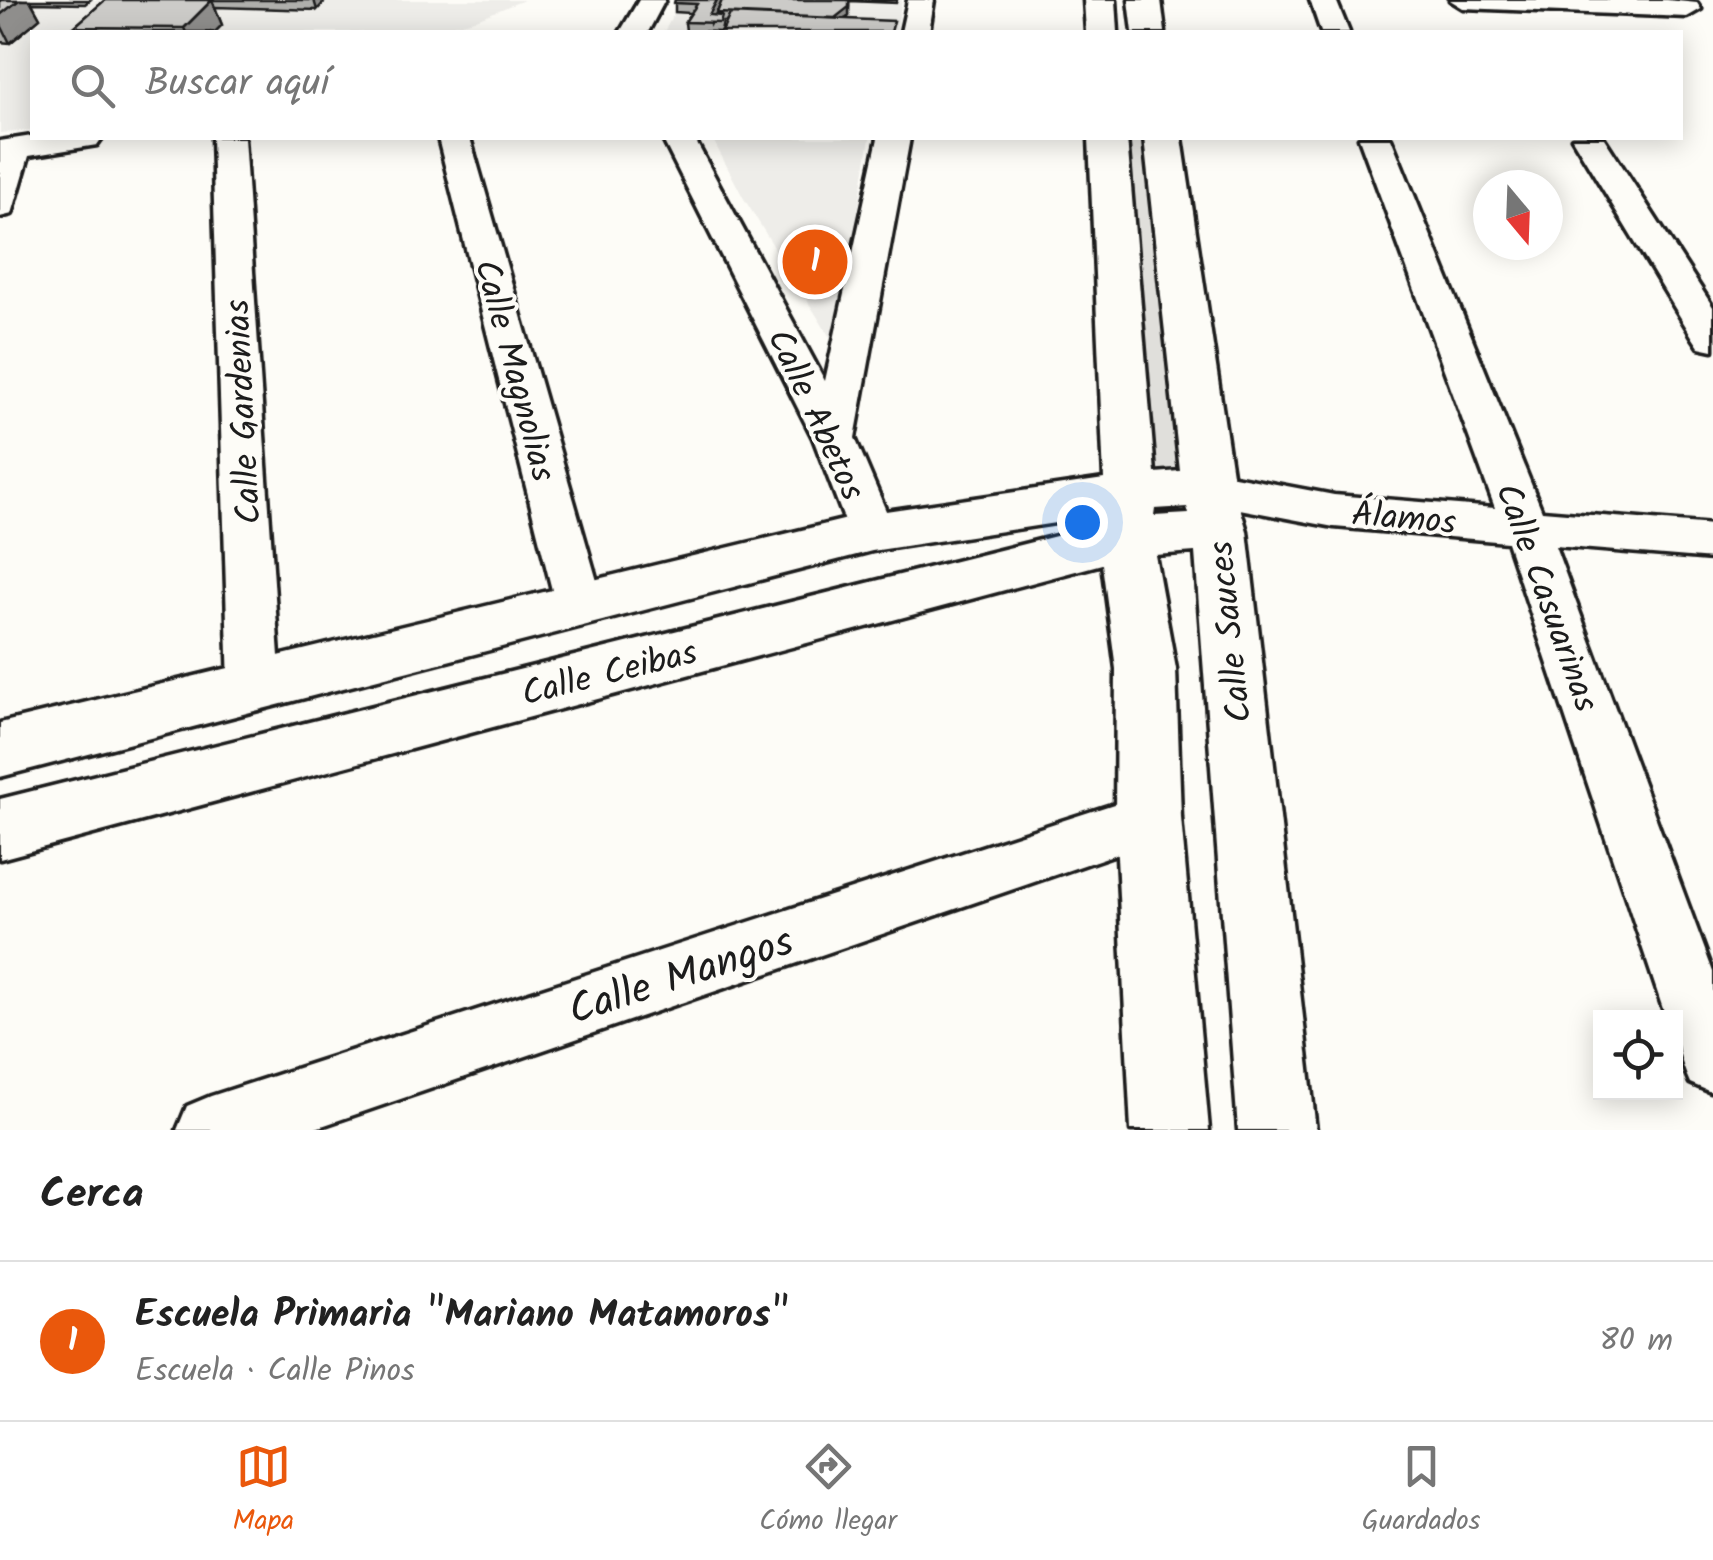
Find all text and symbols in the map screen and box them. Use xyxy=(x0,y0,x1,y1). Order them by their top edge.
search box xyxy=(30,30,1683,140)
text: Buscar aquí xyxy=(145,55,329,115)
icon: search xyxy=(65,58,120,113)
north arrow xyxy=(1473,170,1563,260)
pin: 1 xyxy=(782,224,848,300)
street label: Calle Magnolias xyxy=(457,254,570,488)
street label: Calle Gardenias xyxy=(211,298,279,526)
street label: Calle Abetos xyxy=(750,320,879,511)
street label: Calle Casuarinas xyxy=(1478,476,1613,720)
street label: Álamos xyxy=(1349,488,1459,552)
your location xyxy=(1057,497,1108,548)
street label: Calle Sauces xyxy=(1195,538,1269,725)
street label: Calle Ceibas xyxy=(516,626,703,724)
street label: Calle Mangos xyxy=(560,909,802,1045)
map controls xyxy=(1593,1010,1683,1100)
button: locate xyxy=(1593,1010,1683,1100)
text: Cerca xyxy=(40,1162,144,1229)
text: Escuela Primaria "Mariano Matamoros" xyxy=(135,1286,789,1346)
text: 1 xyxy=(68,1316,77,1367)
text: 80 m xyxy=(1599,1316,1673,1367)
text: Escuela · Calle Pinos xyxy=(135,1346,415,1397)
tab: Mapa xyxy=(232,1439,294,1544)
tab: Cómo llegar xyxy=(759,1439,897,1544)
tab: Guardados xyxy=(1362,1439,1481,1544)

